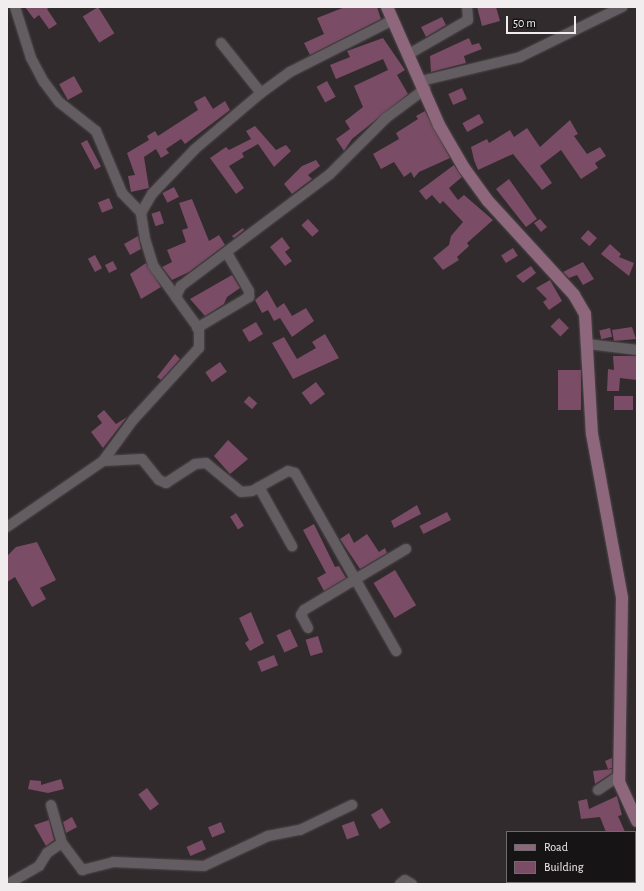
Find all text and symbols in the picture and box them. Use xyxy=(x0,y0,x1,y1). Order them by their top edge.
scale bar xyxy=(508,8,578,34)
text: 50 m xyxy=(513,17,536,29)
legend xyxy=(506,831,636,883)
text: Road xyxy=(544,841,568,853)
text: Building xyxy=(544,861,584,873)

